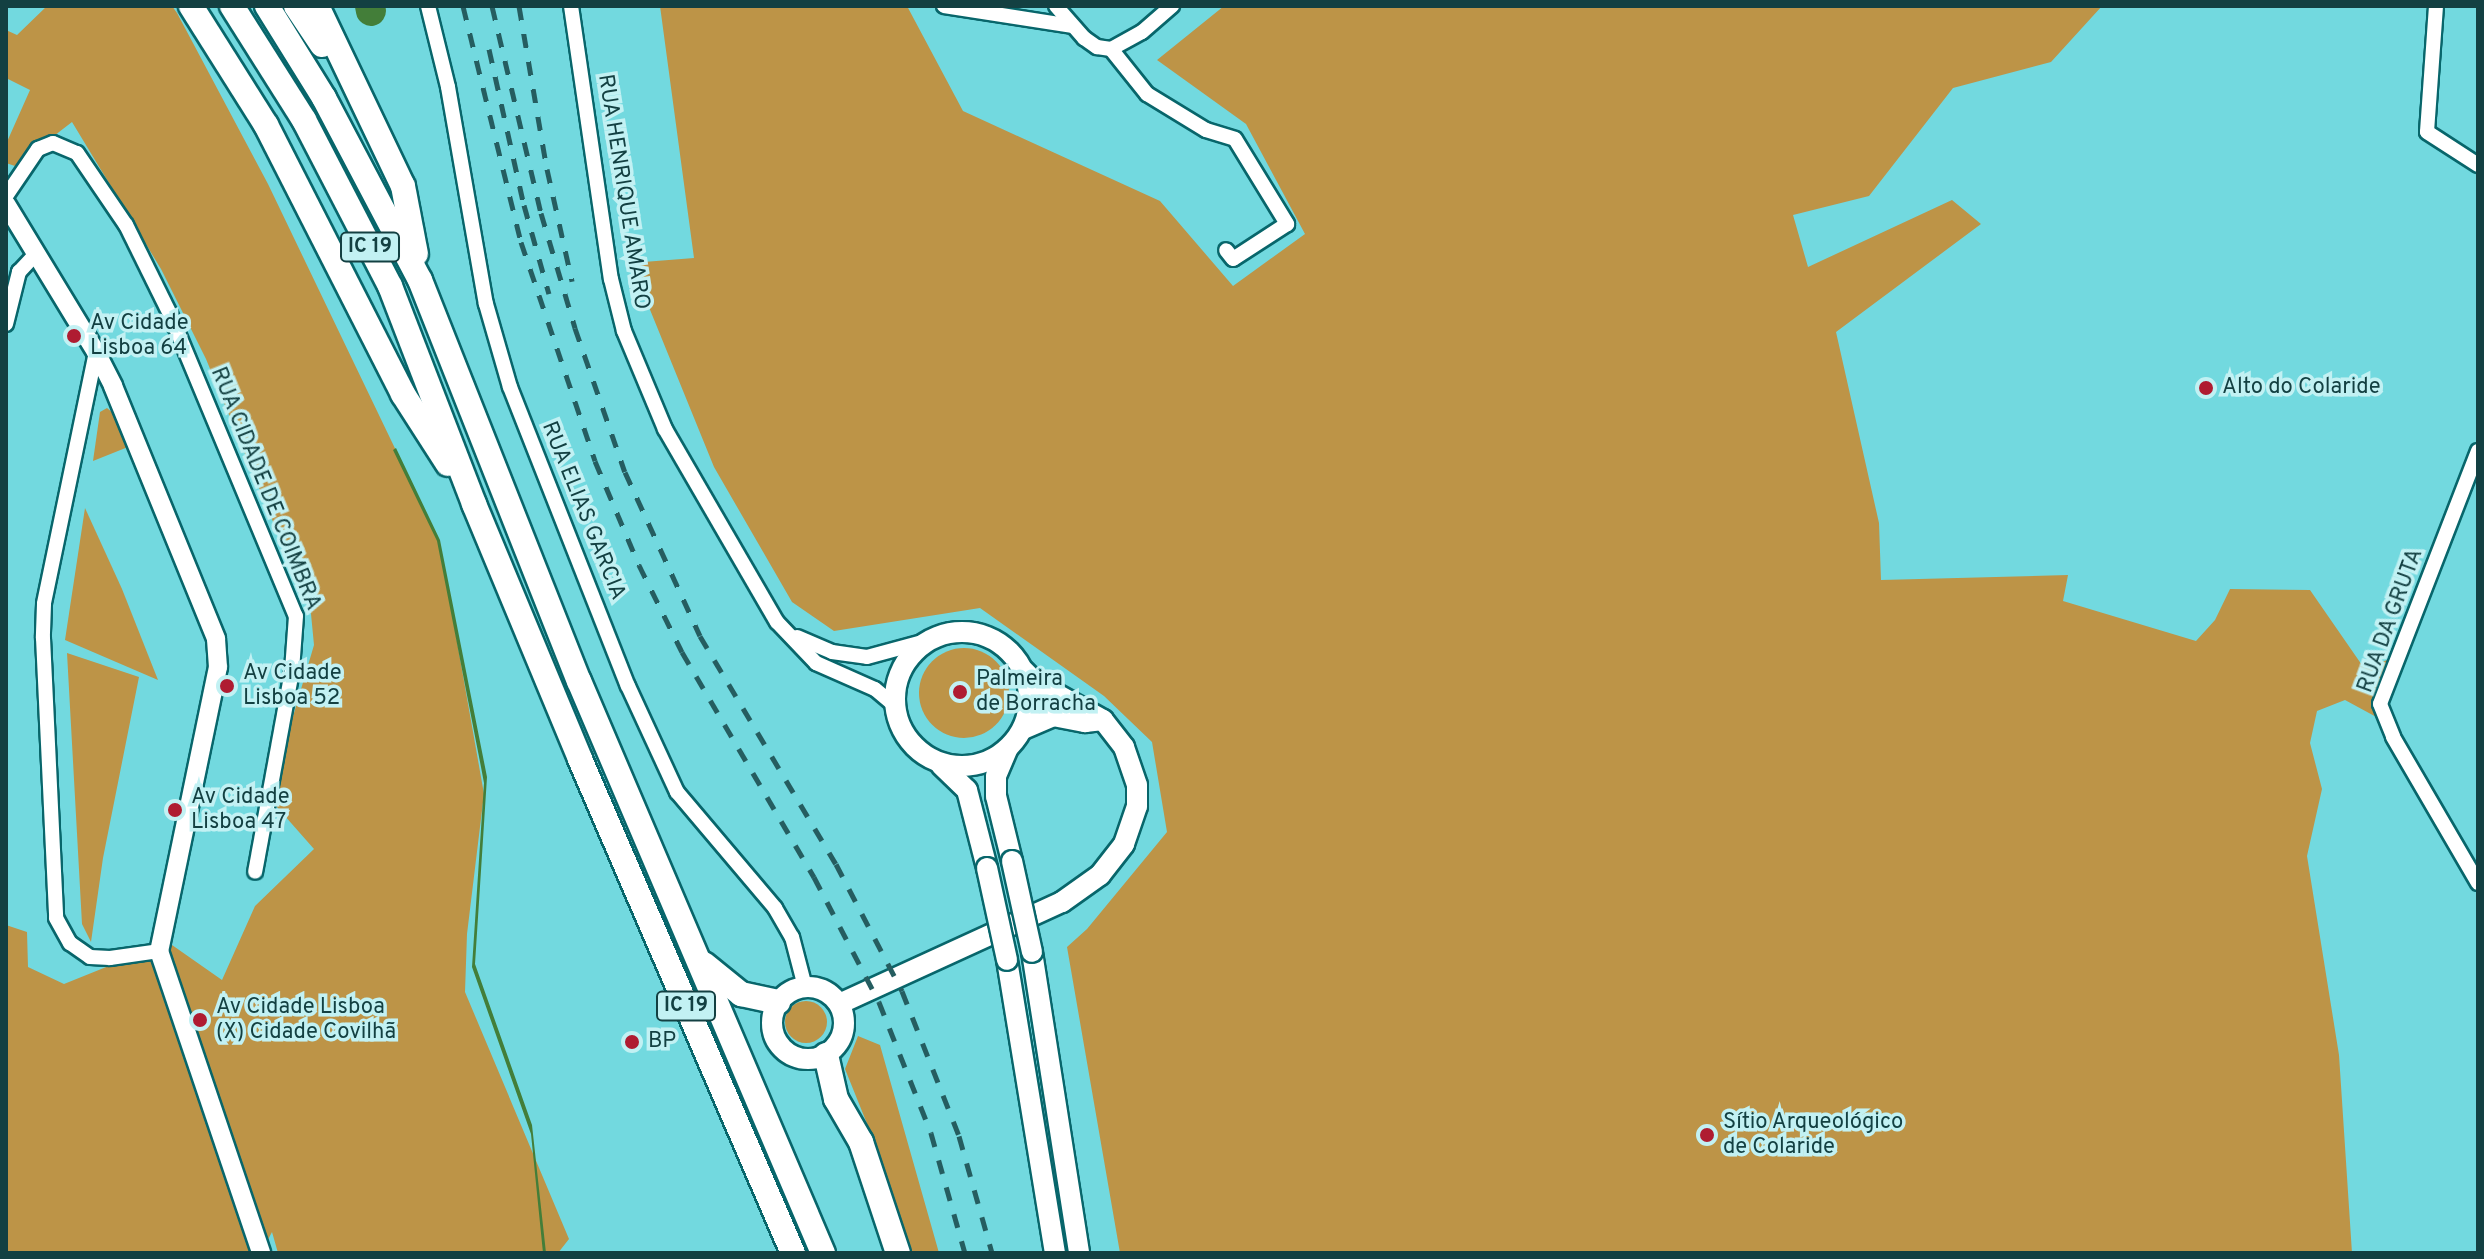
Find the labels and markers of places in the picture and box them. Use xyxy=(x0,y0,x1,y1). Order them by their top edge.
place label: Av Cidade Lisboa 64 xyxy=(90,310,189,362)
marker: Av Cidade Lisboa 64 xyxy=(65,327,83,345)
place label: Alto do Colaride xyxy=(2222,375,2381,401)
marker: Alto do Colaride xyxy=(2197,379,2215,397)
place label: Av Cidade Lisboa 52 xyxy=(243,660,342,712)
place label: Palmeira de Borracha xyxy=(976,666,1096,718)
marker: Av Cidade Lisboa 52 xyxy=(218,677,236,695)
marker: Palmeira de Borracha xyxy=(951,683,969,701)
place label: Av Cidade Lisboa 47 xyxy=(191,784,290,836)
marker: Av Cidade Lisboa 47 xyxy=(166,801,184,819)
place label: Av Cidade Lisboa (X) Cidade Covilhã xyxy=(216,994,396,1046)
marker: Av Cidade Lisboa (X) Cidade Covilhã xyxy=(191,1011,209,1029)
place label: BP xyxy=(648,1029,676,1055)
marker: BP xyxy=(623,1033,641,1051)
place label: Sítio Arqueológico de Colaride xyxy=(1723,1109,1904,1160)
marker: Sítio Arqueológico de Colaride xyxy=(1698,1126,1716,1144)

